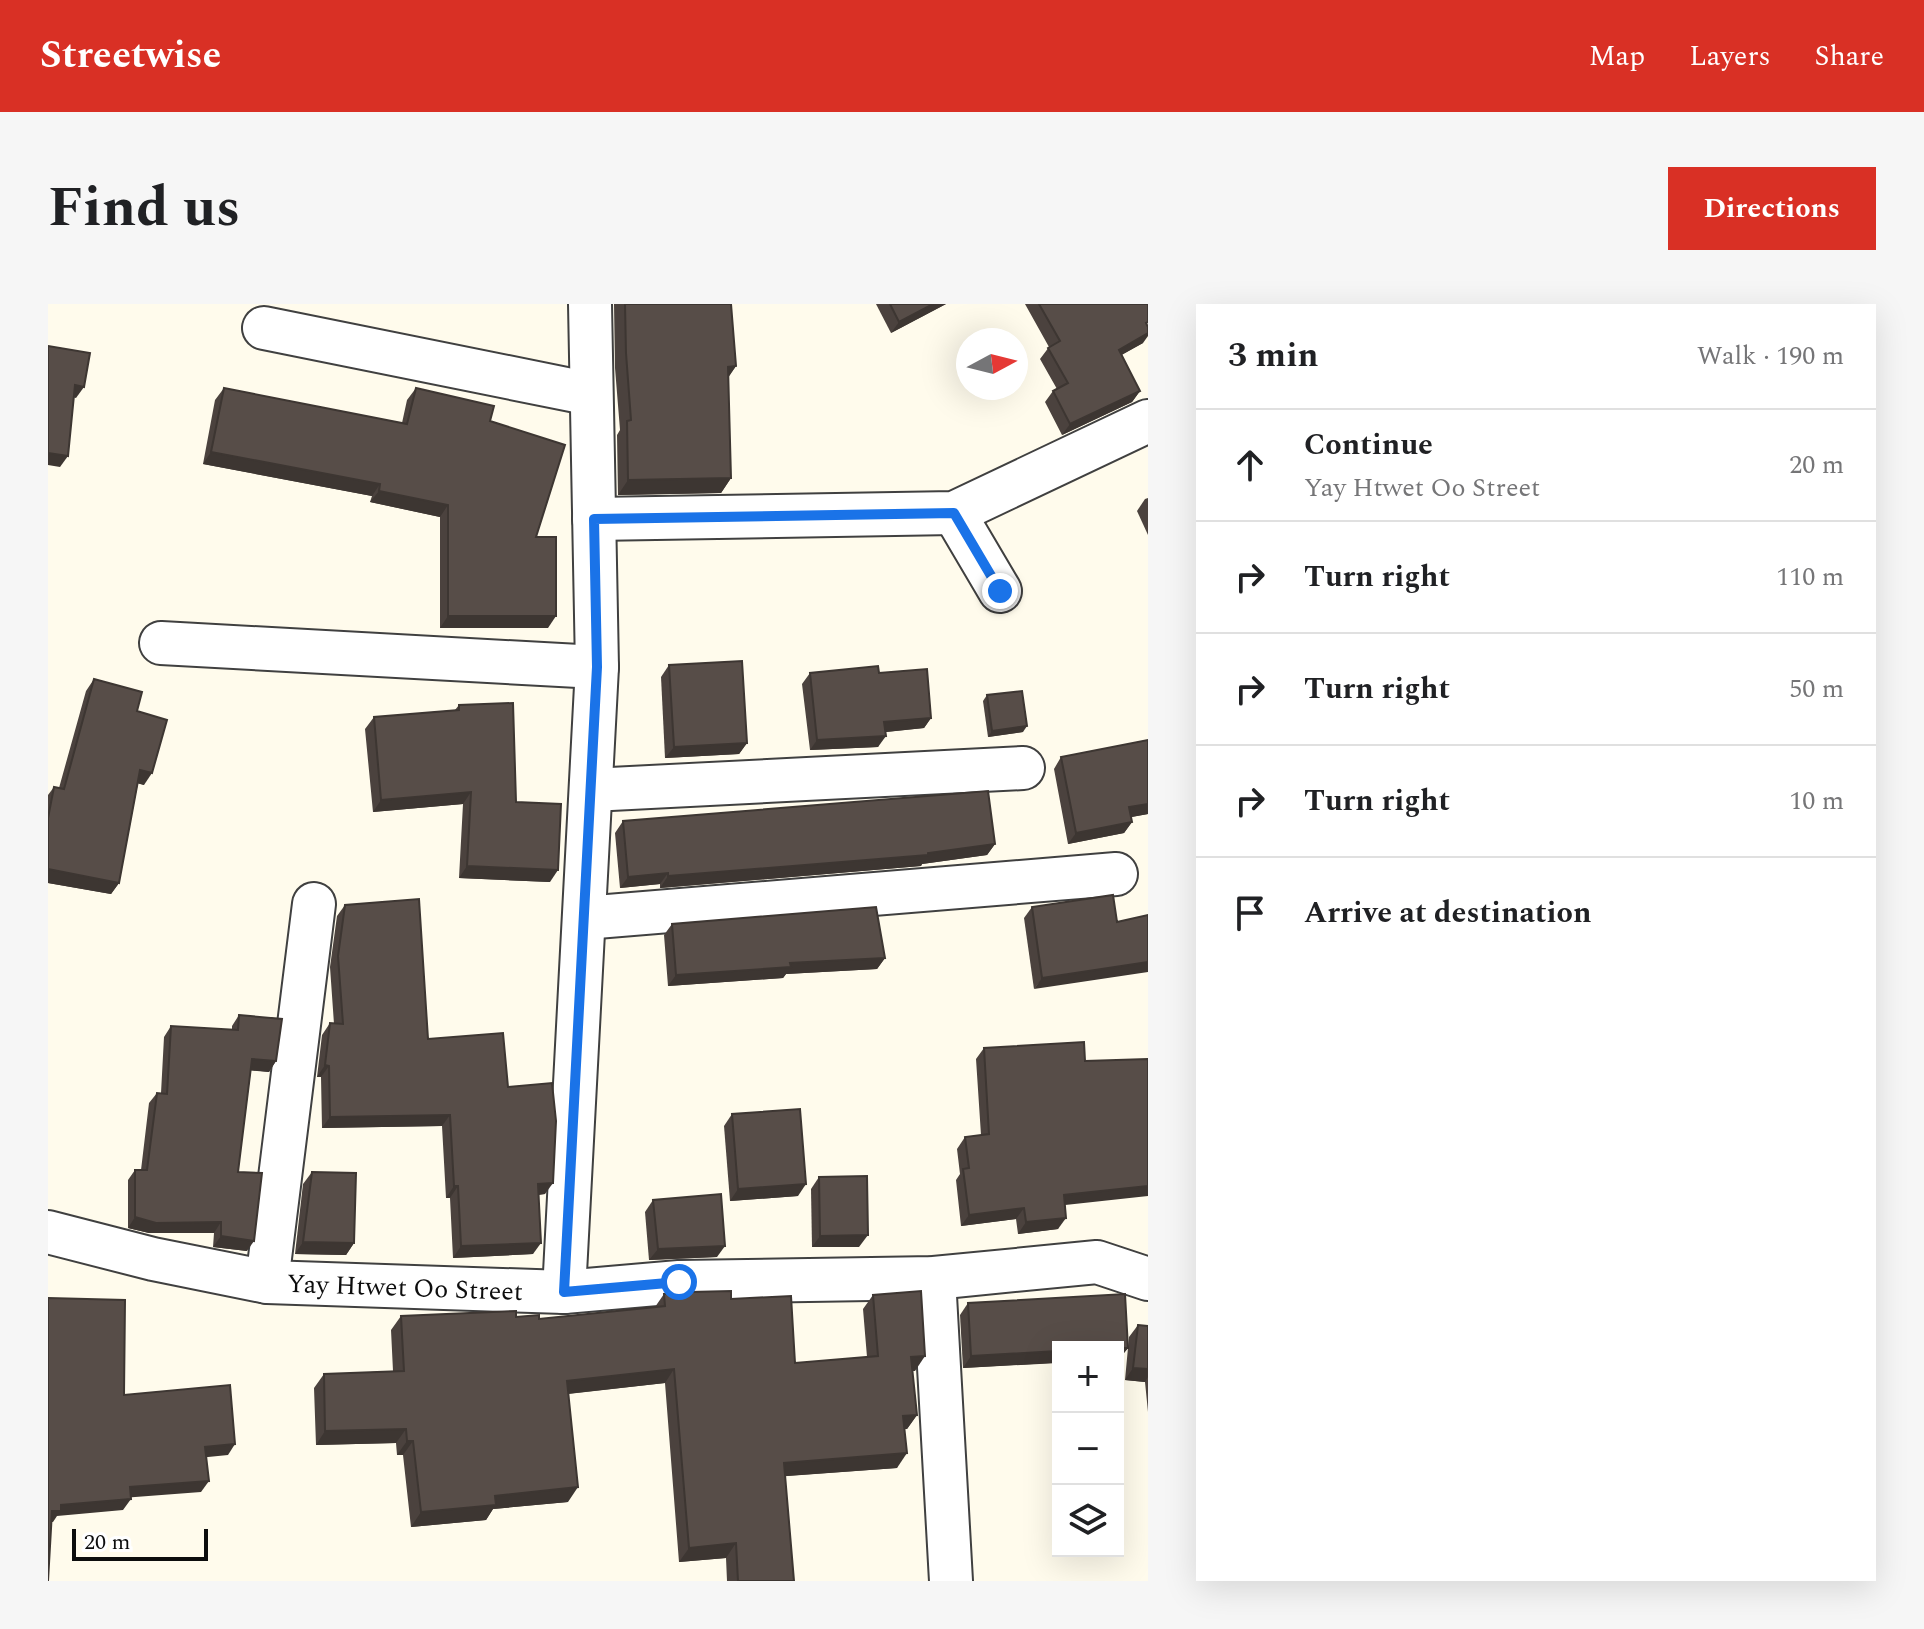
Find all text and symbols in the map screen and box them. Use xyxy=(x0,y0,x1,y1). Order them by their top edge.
text: Streetwise xyxy=(40,27,221,85)
text: Map xyxy=(1589,35,1645,78)
text: Layers xyxy=(1689,35,1771,78)
text: Share xyxy=(1815,35,1884,78)
text: Find us xyxy=(48,166,241,251)
button: Directions xyxy=(1668,167,1876,250)
north arrow xyxy=(956,328,1028,400)
text: 3 min xyxy=(1228,330,1318,382)
text: Walk · 190 m xyxy=(1697,336,1844,376)
text: Continue xyxy=(1304,422,1433,468)
icon: ahead xyxy=(1228,443,1272,487)
text: 20 m xyxy=(1789,445,1844,485)
text: Yay Htwet Oo Street xyxy=(1304,468,1540,508)
text: Turn right xyxy=(1304,554,1450,600)
icon: right xyxy=(1228,555,1272,599)
text: 110 m xyxy=(1776,557,1844,597)
route end xyxy=(982,573,1018,609)
text: Turn right xyxy=(1304,666,1450,712)
icon: right xyxy=(1228,667,1272,711)
text: 50 m xyxy=(1789,669,1844,709)
text: Turn right xyxy=(1304,778,1450,824)
icon: right xyxy=(1228,779,1272,823)
text: 10 m xyxy=(1789,781,1844,821)
text: Arrive at destination xyxy=(1304,890,1591,936)
icon: arrive xyxy=(1228,891,1272,935)
street label: Yay Htwet Oo Street xyxy=(286,1264,524,1312)
route start xyxy=(661,1264,697,1300)
map controls xyxy=(1052,1341,1124,1557)
button: + xyxy=(1052,1341,1124,1413)
button: − xyxy=(1052,1413,1124,1485)
button: layers xyxy=(1052,1485,1124,1557)
scale bar xyxy=(72,1525,208,1561)
text: 20 m xyxy=(84,1526,130,1559)

